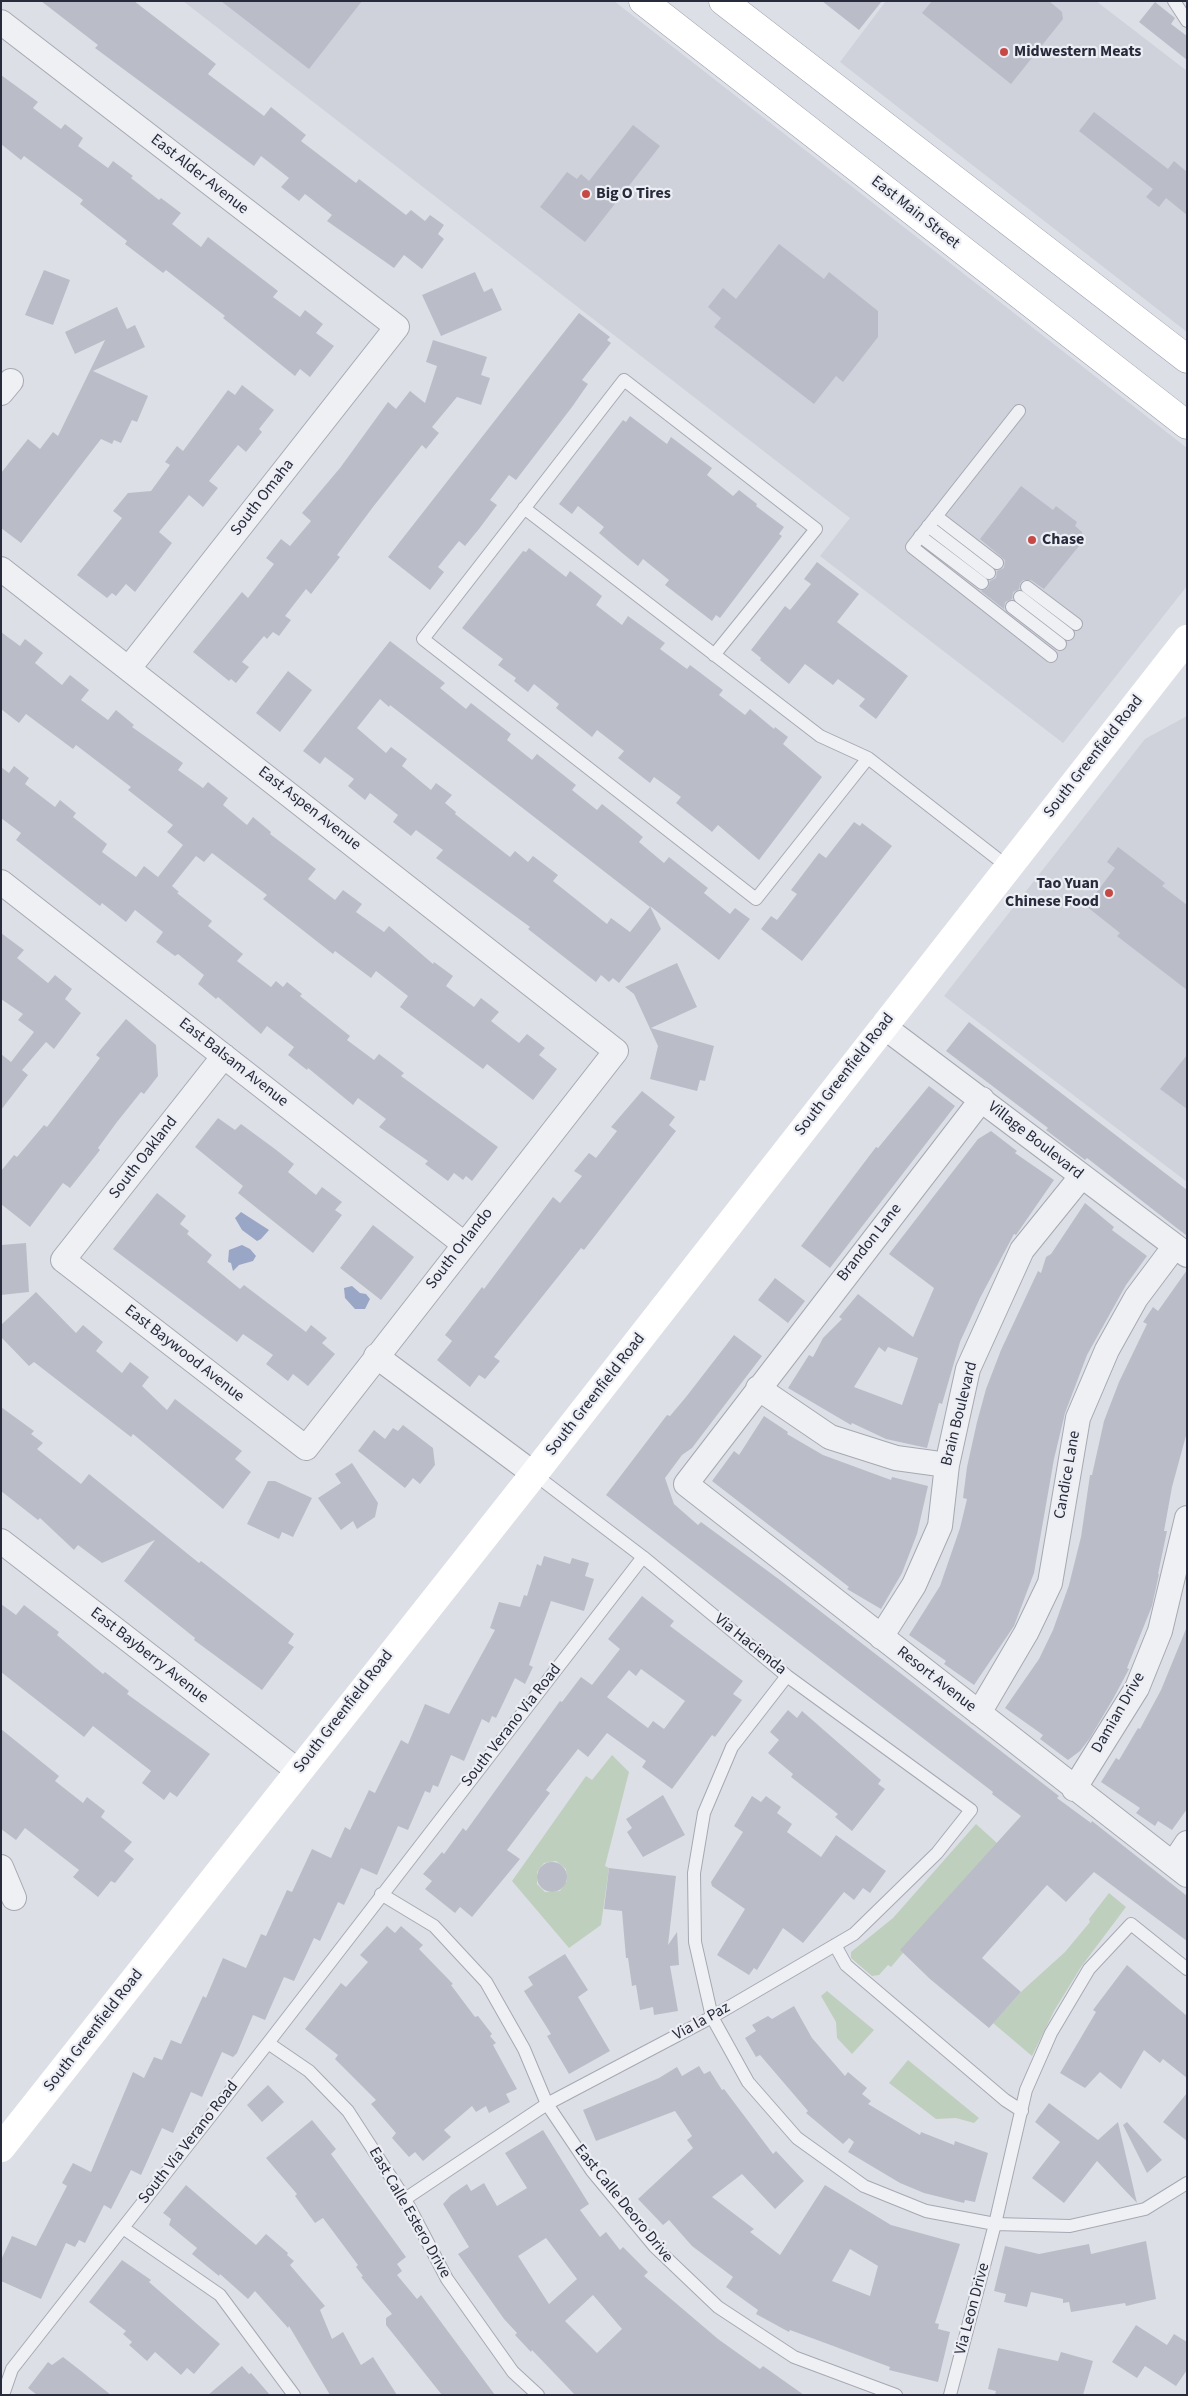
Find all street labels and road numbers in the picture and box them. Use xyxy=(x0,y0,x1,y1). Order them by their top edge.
street label: East Alder Avenue xyxy=(146,131,252,219)
street label: East Main Street xyxy=(867,172,963,254)
street label: South Omaha xyxy=(227,456,299,540)
street label: South Greenfield Road xyxy=(1040,692,1148,822)
street label: East Aspen Avenue xyxy=(254,763,364,855)
street label: South Greenfield Road xyxy=(791,1010,899,1140)
street label: East Balsam Avenue xyxy=(174,1014,292,1112)
street label: Village Boulevard xyxy=(983,1098,1087,1184)
street label: South Oakland xyxy=(106,1113,182,1203)
street label: Brandon Lane xyxy=(834,1200,906,1286)
street label: South Orlando xyxy=(422,1205,498,1293)
street label: East Baywood Avenue xyxy=(120,1301,248,1407)
street label: South Greenfield Road xyxy=(542,1330,650,1460)
street label: Brain Boulevard xyxy=(938,1360,982,1468)
street label: Candice Lane xyxy=(1051,1429,1085,1521)
street label: East Bayberry Avenue xyxy=(86,1604,212,1708)
street label: Via Hacienda xyxy=(710,1610,790,1680)
street label: Resort Avenue xyxy=(892,1643,980,1717)
street label: South Greenfield Road xyxy=(290,1647,398,1777)
street label: South Verano Via Road xyxy=(458,1661,566,1791)
street label: Damian Drive xyxy=(1088,1669,1150,1757)
street label: South Greenfield Road xyxy=(40,1966,148,2096)
street label: Via la Paz xyxy=(670,1999,734,2045)
street label: South Via Verano Road xyxy=(135,2078,243,2208)
street label: East Calle Deoro Drive xyxy=(569,2141,677,2267)
street label: East Calle Estero Drive xyxy=(364,2144,454,2282)
street label: Via Leon Drive xyxy=(952,2261,994,2357)

